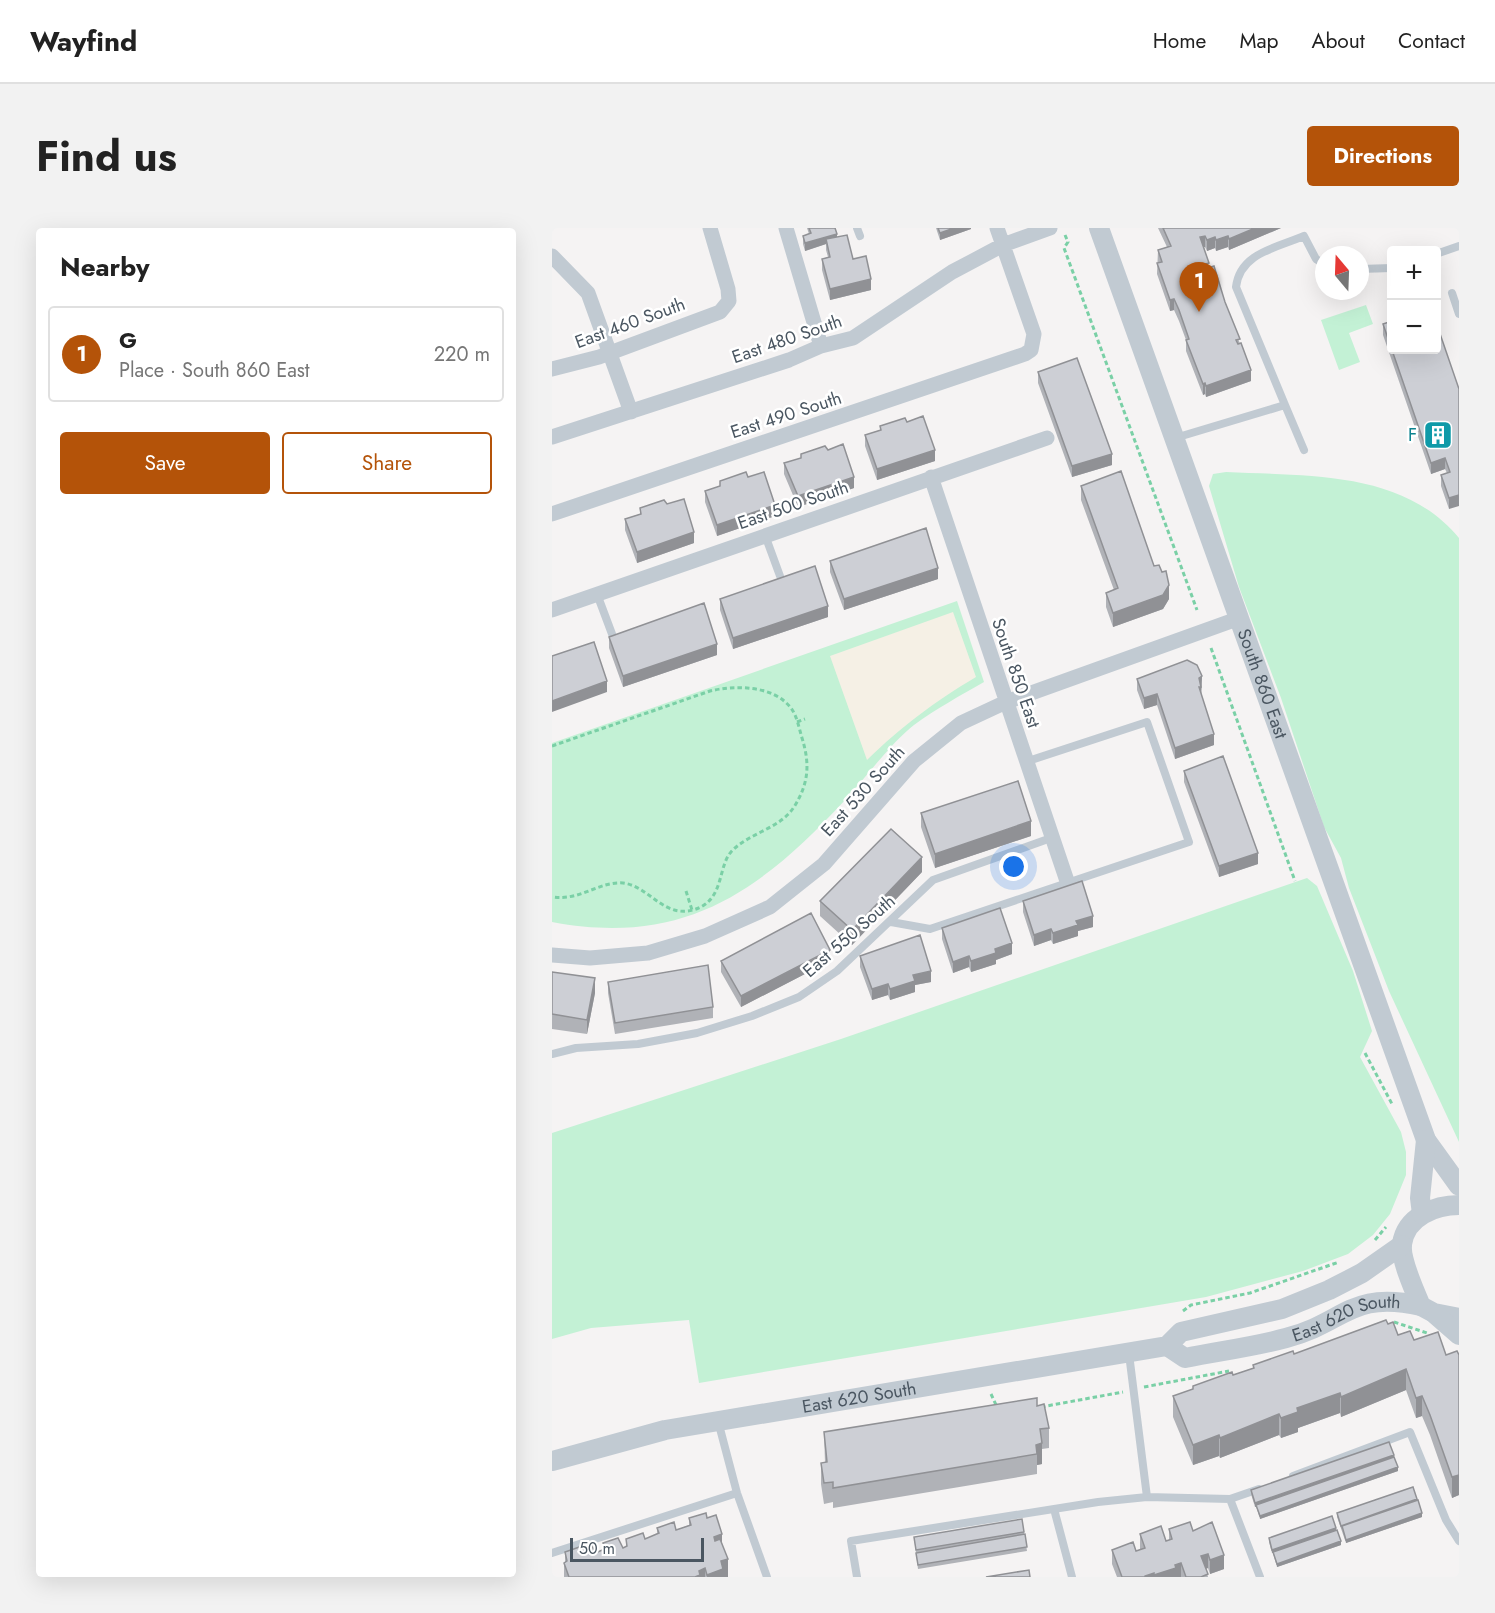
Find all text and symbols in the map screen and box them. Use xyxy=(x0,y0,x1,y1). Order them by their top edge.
text: Wayfind xyxy=(30,21,137,62)
text: Home xyxy=(1153,26,1206,56)
text: Map xyxy=(1239,26,1279,56)
text: About xyxy=(1312,26,1365,56)
text: Contact xyxy=(1398,26,1465,56)
text: Find us xyxy=(36,126,177,187)
button: Directions xyxy=(1307,126,1459,186)
north arrow xyxy=(1315,246,1369,300)
map controls xyxy=(1387,246,1441,354)
button: + xyxy=(1387,246,1441,300)
text: Nearby xyxy=(60,248,149,286)
pin: 1 xyxy=(1180,262,1218,312)
street label: East 460 South xyxy=(571,291,689,355)
button: − xyxy=(1387,300,1441,354)
street label: East 480 South xyxy=(728,308,846,370)
text: G xyxy=(119,324,137,356)
text: 1 xyxy=(76,340,87,369)
text: 220 m xyxy=(434,340,490,369)
text: Place · South 860 East xyxy=(119,356,310,385)
street label: East 490 South xyxy=(727,385,845,445)
building icon: F xyxy=(1422,419,1454,451)
place label: F xyxy=(1408,422,1417,448)
button: Save xyxy=(60,432,270,494)
button: Share xyxy=(282,432,492,494)
street label: East 500 South xyxy=(734,474,852,536)
street label: South 850 East xyxy=(985,615,1047,732)
street label: South 860 East xyxy=(1231,625,1294,743)
street label: East 530 South xyxy=(815,740,911,842)
your location xyxy=(999,852,1028,881)
street label: East 550 South xyxy=(797,888,901,984)
street label: East 620 South xyxy=(1288,1289,1402,1349)
street label: East 620 South xyxy=(800,1375,918,1420)
scale bar xyxy=(570,1535,704,1562)
text: 50 m xyxy=(579,1537,615,1560)

